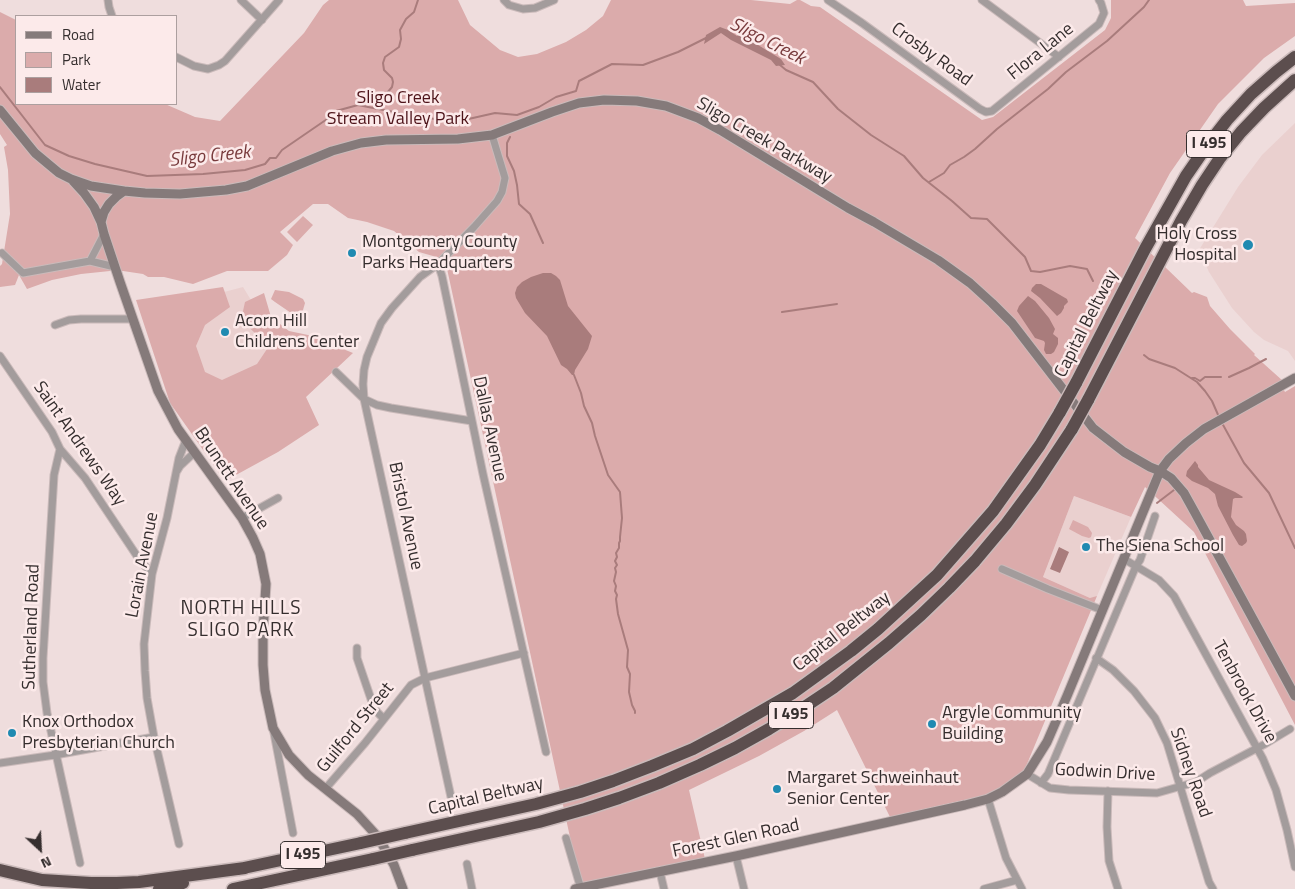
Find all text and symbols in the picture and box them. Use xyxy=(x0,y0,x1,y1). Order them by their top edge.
water label: Sligo Creek xyxy=(726,13,808,71)
legend xyxy=(15,15,178,105)
street label: Crosby Road xyxy=(886,18,976,92)
street label: Flora Lane xyxy=(1004,19,1078,85)
text: Road xyxy=(62,23,94,46)
text: Park xyxy=(62,48,91,71)
text: Water xyxy=(62,73,101,96)
park label: Sligo Creek Stream Valley Park xyxy=(327,88,469,130)
street label: Sligo Creek Parkway xyxy=(692,93,836,189)
road number: I 495 xyxy=(1186,130,1232,158)
water label: Sligo Creek xyxy=(168,141,252,173)
place label: Holy Cross Hospital xyxy=(1157,224,1237,266)
place label: Montgomery County Parks Headquarters xyxy=(362,232,518,274)
marker: Holy Cross Hospital xyxy=(1241,238,1255,252)
marker: Montgomery County Parks Headquarters xyxy=(346,247,358,259)
street label: Capital Beltway xyxy=(1051,267,1123,381)
place label: Acorn Hill Childrens Center xyxy=(235,311,359,354)
marker: Acorn Hill Childrens Center xyxy=(219,326,231,338)
street label: Dallas Avenue xyxy=(467,375,511,483)
street label: Saint Andrews Way xyxy=(28,378,130,510)
street label: Brunett Avenue xyxy=(189,424,273,534)
street label: Bristol Avenue xyxy=(383,460,427,572)
street label: Lorain Avenue xyxy=(122,510,164,620)
place label: The Siena School xyxy=(1096,536,1224,558)
marker: The Siena School xyxy=(1080,541,1092,553)
street label: Sutherland Road xyxy=(19,564,45,690)
street label: Capital Beltway xyxy=(789,587,895,677)
district label: NORTH HILLS SLIGO PARK xyxy=(179,598,303,642)
street label: Tenbrook Drive xyxy=(1207,637,1281,747)
street label: Guilford Street xyxy=(313,678,399,778)
road number: I 495 xyxy=(768,702,814,728)
place label: Argyle Community Building xyxy=(942,703,1081,746)
place label: Knox Orthodox Presbyterian Church xyxy=(22,712,175,754)
marker: Argyle Community Building xyxy=(926,718,938,730)
street label: Sidney Road xyxy=(1165,725,1215,821)
marker: Knox Orthodox Presbyterian Church xyxy=(6,727,18,739)
street label: Godwin Drive xyxy=(1054,760,1156,786)
place label: Margaret Schweinhaut Senior Center xyxy=(787,768,959,811)
street label: Capital Beltway xyxy=(426,773,546,821)
marker: Margaret Schweinhaut Senior Center xyxy=(771,783,783,795)
street label: Forest Glen Road xyxy=(670,815,802,863)
north arrow xyxy=(15,824,65,874)
road number: I 495 xyxy=(280,842,326,868)
text: N xyxy=(38,851,55,875)

